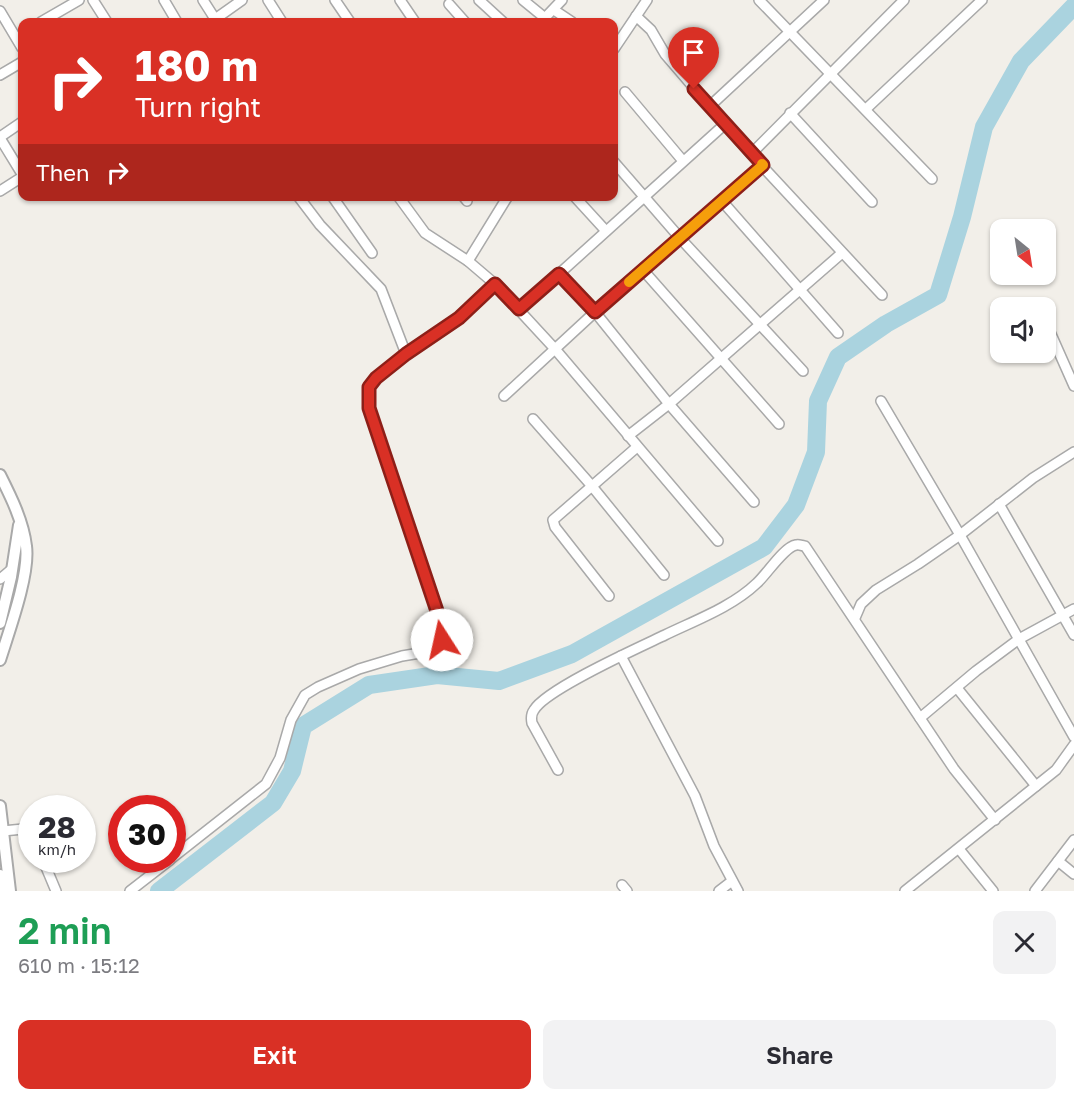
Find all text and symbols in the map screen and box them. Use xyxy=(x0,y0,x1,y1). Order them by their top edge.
pin xyxy=(668,27,719,89)
icon: arrive xyxy=(677,36,710,69)
text: 180 m xyxy=(135,40,258,90)
icon: right xyxy=(36,42,114,120)
text: Turn right xyxy=(135,91,261,123)
icon: right xyxy=(101,156,134,189)
text: Then xyxy=(36,159,89,186)
north arrow xyxy=(990,219,1056,285)
map controls xyxy=(990,219,1056,363)
button: sound xyxy=(990,297,1056,363)
position arrow xyxy=(410,608,474,672)
speed limit sign: 30 xyxy=(108,795,186,873)
text: 28 xyxy=(38,809,76,845)
text: km/h xyxy=(38,840,76,858)
text: 2 min xyxy=(18,909,112,952)
button: close xyxy=(993,911,1056,974)
text: 610 m · 15:12 xyxy=(18,953,140,977)
button: Exit xyxy=(18,1020,531,1089)
button: Share xyxy=(543,1020,1056,1089)

